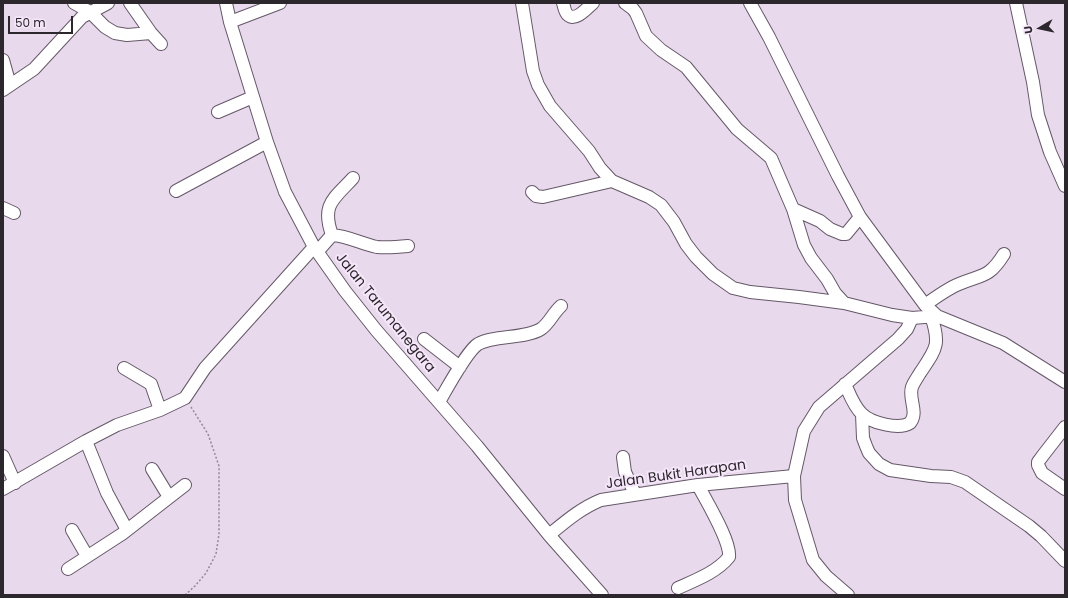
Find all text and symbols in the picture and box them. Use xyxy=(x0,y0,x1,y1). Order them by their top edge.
scale bar xyxy=(10,8,75,34)
north arrow xyxy=(1020,8,1060,48)
text: 50 m xyxy=(15,14,46,31)
text: U xyxy=(1020,25,1037,35)
street label: Jalan Tarumanegara xyxy=(332,250,438,376)
street label: Jalan Bukit Harapan xyxy=(605,457,747,493)

